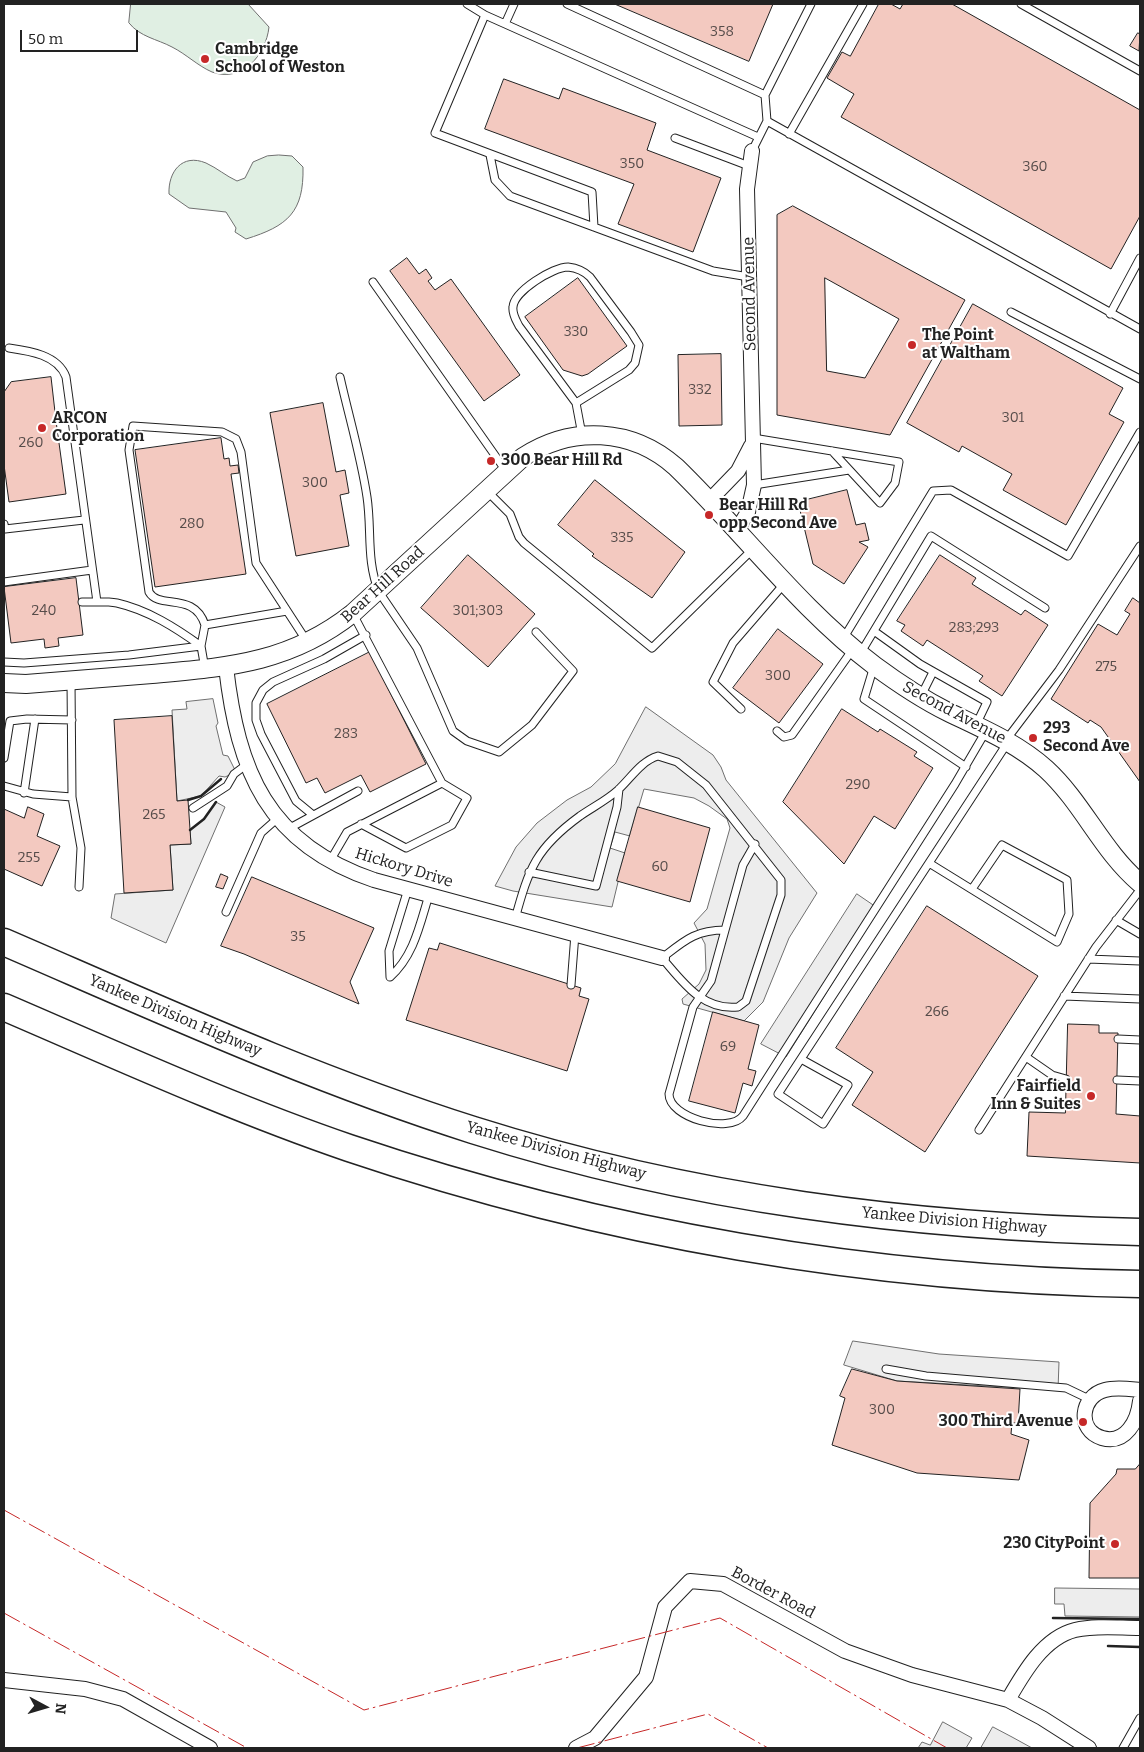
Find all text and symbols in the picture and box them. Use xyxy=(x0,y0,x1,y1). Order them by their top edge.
scale bar xyxy=(22,20,140,52)
house number: 358 xyxy=(710,24,734,40)
text: 50 m xyxy=(28,30,63,48)
place label: Cambridge School of Weston xyxy=(215,40,345,78)
marker: Cambridge School of Weston xyxy=(199,53,211,65)
house number: 350 xyxy=(620,156,644,172)
house number: 360 xyxy=(1022,159,1048,175)
street label: Second Avenue xyxy=(739,237,761,351)
house number: 330 xyxy=(564,324,588,340)
place label: The Point at Waltham xyxy=(922,326,1010,364)
marker: The Point at Waltham xyxy=(906,339,918,351)
house number: 332 xyxy=(688,382,712,398)
place label: ARCON Corporation xyxy=(52,409,144,447)
house number: 301 xyxy=(1002,410,1024,426)
marker: ARCON Corporation xyxy=(36,422,48,434)
house number: 260 xyxy=(19,435,43,451)
place label: 300 Bear Hill Rd xyxy=(501,451,622,471)
marker: 300 Bear Hill Rd xyxy=(485,455,497,467)
house number: 300 xyxy=(302,475,328,491)
place label: Bear Hill Rd opp Second Ave xyxy=(719,496,837,534)
marker: Bear Hill Rd opp Second Ave xyxy=(703,509,715,521)
house number: 280 xyxy=(179,516,205,532)
house number: 335 xyxy=(610,530,634,546)
street label: Bear Hill Road xyxy=(337,543,429,627)
house number: 240 xyxy=(32,603,56,619)
house number: 301;303 xyxy=(453,603,503,619)
house number: 283;293 xyxy=(949,620,999,636)
house number: 275 xyxy=(1095,659,1117,675)
house number: 300 xyxy=(765,668,791,684)
street label: Second Avenue xyxy=(899,678,1009,748)
place label: 293 Second Ave xyxy=(1043,719,1129,757)
house number: 283 xyxy=(334,726,358,742)
marker: 293 Second Ave xyxy=(1027,732,1039,744)
house number: 290 xyxy=(846,777,870,793)
house number: 265 xyxy=(142,807,166,823)
street label: Hickory Drive xyxy=(353,844,455,892)
house number: 255 xyxy=(18,850,40,866)
house number: 60 xyxy=(651,859,669,875)
house number: 35 xyxy=(290,929,306,945)
street label: Yankee Division Highway xyxy=(86,971,264,1061)
house number: 266 xyxy=(925,1004,949,1020)
house number: 69 xyxy=(720,1039,736,1055)
place label: Fairfield Inn & Suites xyxy=(991,1077,1081,1115)
marker: Fairfield Inn & Suites xyxy=(1085,1090,1097,1102)
street label: Yankee Division Highway xyxy=(464,1118,648,1184)
street label: Yankee Division Highway xyxy=(861,1203,1047,1239)
house number: 300 xyxy=(869,1402,895,1418)
place label: 300 Third Avenue xyxy=(939,1412,1073,1432)
marker: 300 Third Avenue xyxy=(1077,1416,1089,1428)
place label: 230 CityPoint xyxy=(1003,1534,1105,1554)
marker: 230 CityPoint xyxy=(1109,1538,1121,1550)
street label: Border Road xyxy=(728,1563,818,1623)
north arrow xyxy=(20,1682,70,1732)
text: N xyxy=(51,1702,69,1715)

